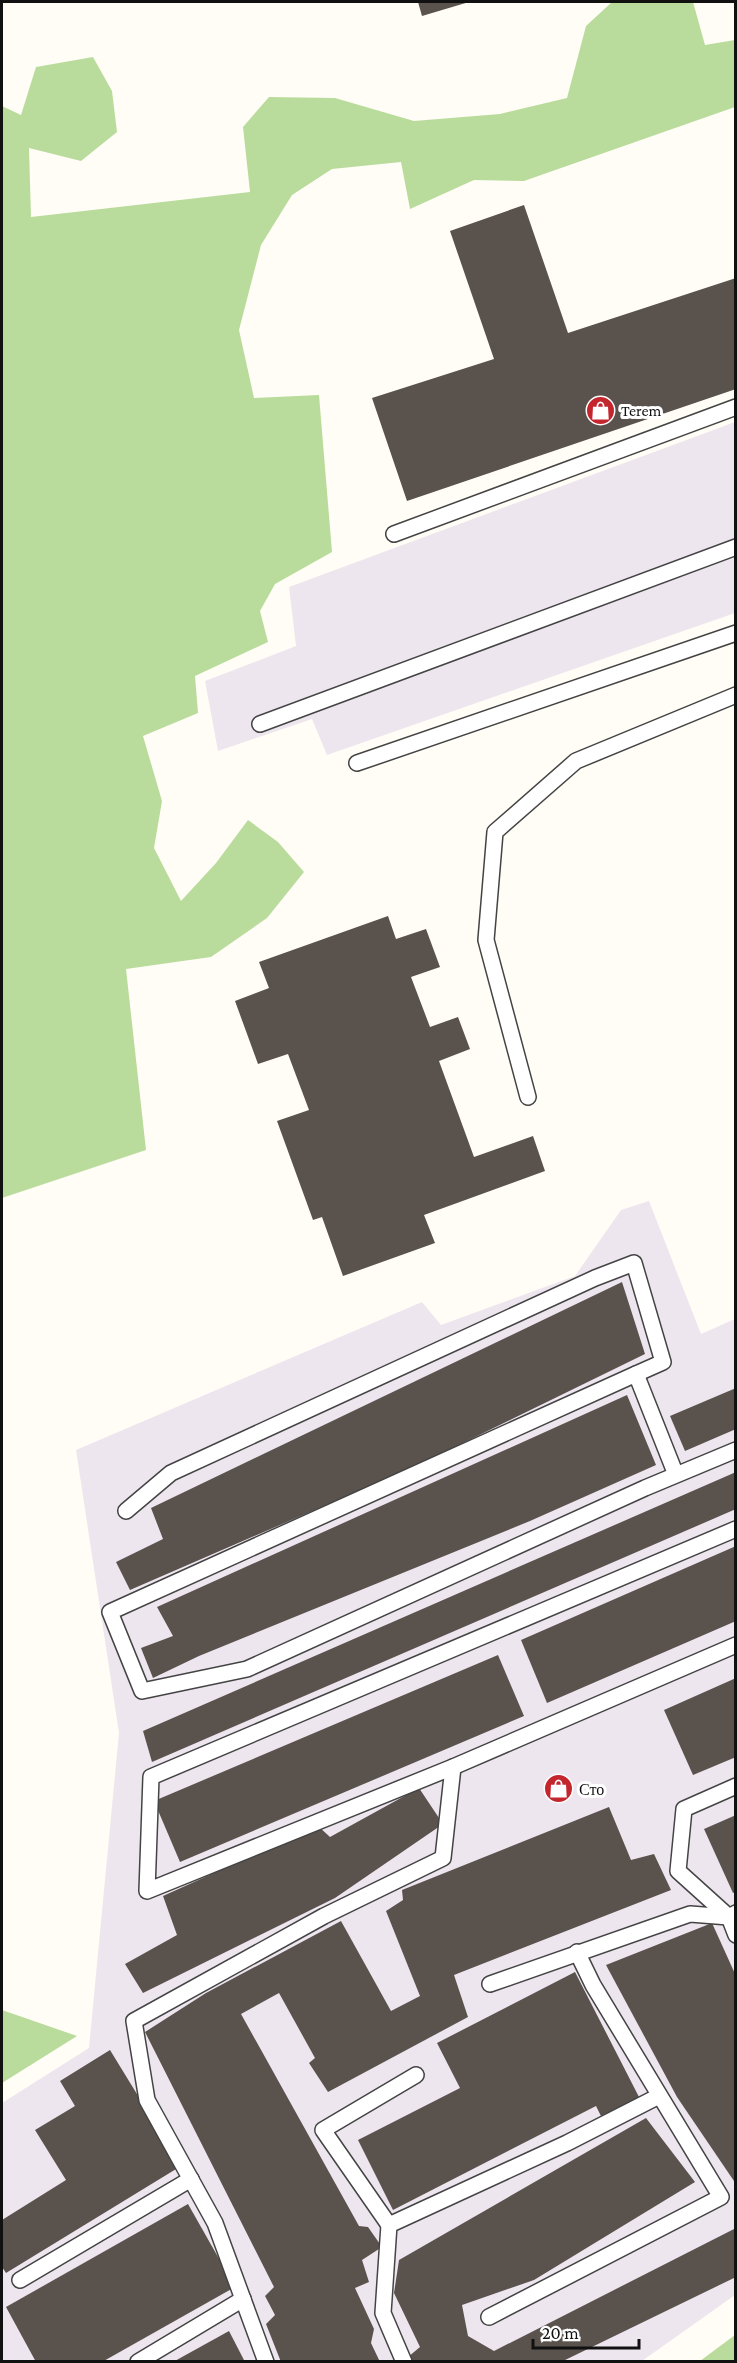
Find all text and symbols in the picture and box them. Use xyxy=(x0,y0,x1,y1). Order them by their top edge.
shop icon: Terem xyxy=(584,394,616,426)
place label: Terem xyxy=(621,402,661,419)
shop icon: Сто xyxy=(542,1773,574,1805)
place label: Сто xyxy=(579,1781,604,1798)
scale bar xyxy=(533,2312,640,2350)
text: 20 m xyxy=(542,2323,579,2343)

